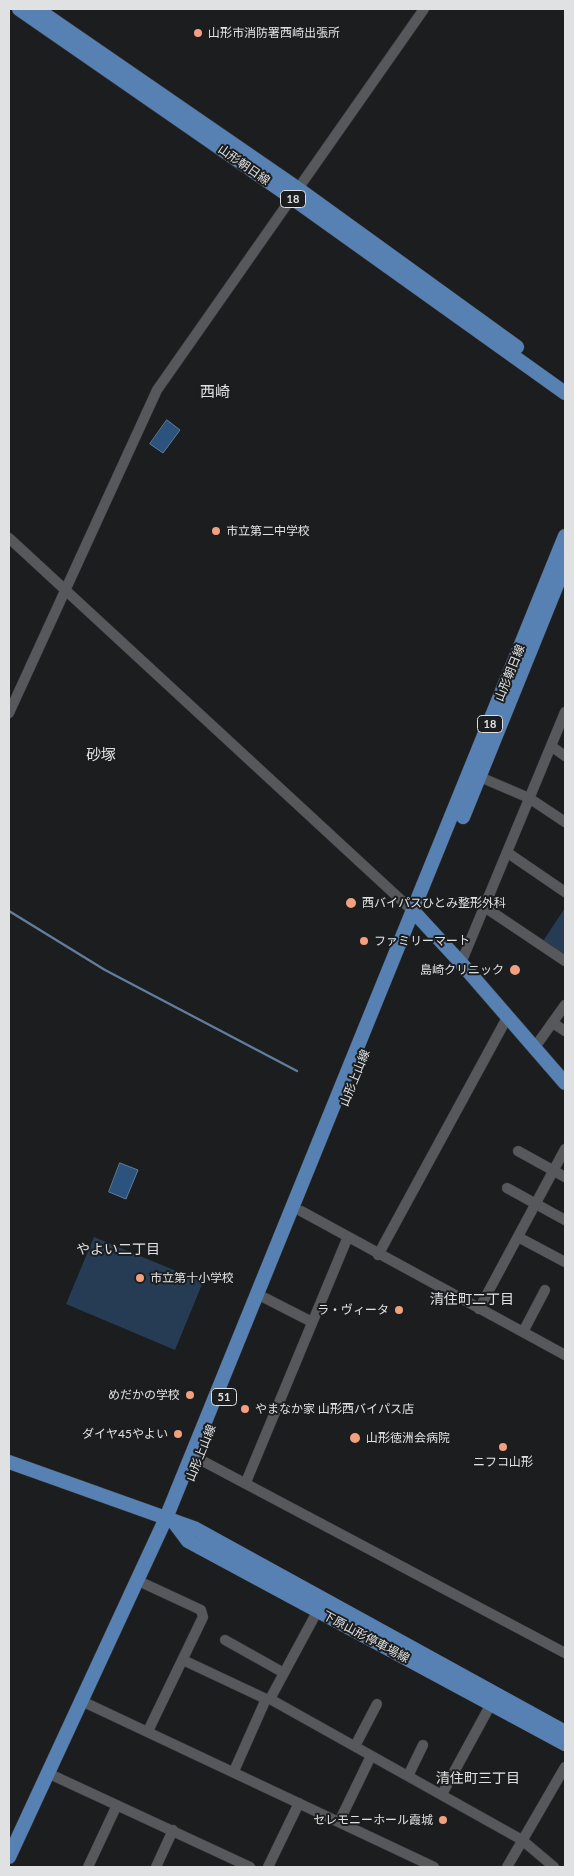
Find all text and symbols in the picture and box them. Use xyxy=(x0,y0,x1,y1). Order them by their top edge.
place label: 山形市消防署西崎出張所 xyxy=(208,26,340,40)
marker: 山形市消防署西崎出張所 xyxy=(192,27,204,39)
street label: 山形朝日線 xyxy=(215,142,273,188)
road number: 18 xyxy=(280,190,306,208)
district label: 西崎 xyxy=(200,383,230,401)
place label: 市立第二中学校 xyxy=(226,524,310,538)
marker: 市立第二中学校 xyxy=(210,525,222,537)
street label: 山形朝日線 xyxy=(492,642,528,704)
road number: 18 xyxy=(478,716,502,732)
district label: 砂塚 xyxy=(86,746,116,764)
marker: 西バイパスひとみ整形外科 xyxy=(344,896,358,910)
place label: 西バイパスひとみ整形外科 xyxy=(362,896,506,910)
place label: ファミリーマート xyxy=(374,934,470,948)
marker: ファミリーマート xyxy=(358,935,370,947)
place label: 島崎クリニック xyxy=(420,963,504,977)
marker: 島崎クリニック xyxy=(508,963,522,977)
street label: 山形上山線 xyxy=(337,1047,373,1109)
district label: やよい二丁目 xyxy=(76,1241,160,1257)
place label: 市立第十小学校 xyxy=(150,1271,234,1285)
marker: 市立第十小学校 xyxy=(134,1272,146,1284)
district label: 清住町二丁目 xyxy=(430,1291,514,1307)
place label: ラ・ヴィータ xyxy=(317,1303,389,1317)
marker: ラ・ヴィータ xyxy=(393,1304,405,1316)
place label: めだかの学校 xyxy=(108,1388,180,1402)
road number: 51 xyxy=(212,1388,236,1405)
marker: めだかの学校 xyxy=(184,1389,196,1401)
place label: やまなか家 山形西バイパス店 xyxy=(255,1402,414,1416)
marker: やまなか家 山形西バイパス店 xyxy=(239,1403,251,1415)
street label: 山形上山線 xyxy=(183,1422,219,1484)
place label: ダイヤ45やよい xyxy=(82,1427,168,1441)
marker: ダイヤ45やよい xyxy=(172,1428,184,1440)
marker: 山形徳洲会病院 xyxy=(348,1431,362,1445)
place label: 山形徳洲会病院 xyxy=(366,1431,450,1445)
marker: ニフコ山形 xyxy=(497,1441,509,1453)
place label: ニフコ山形 xyxy=(473,1455,533,1469)
street label: 下原山形停車場線 xyxy=(320,1608,412,1666)
district label: 清住町三丁目 xyxy=(436,1770,520,1786)
place label: セレモニーホール霞城 xyxy=(313,1813,433,1827)
marker: セレモニーホール霞城 xyxy=(437,1814,449,1826)

